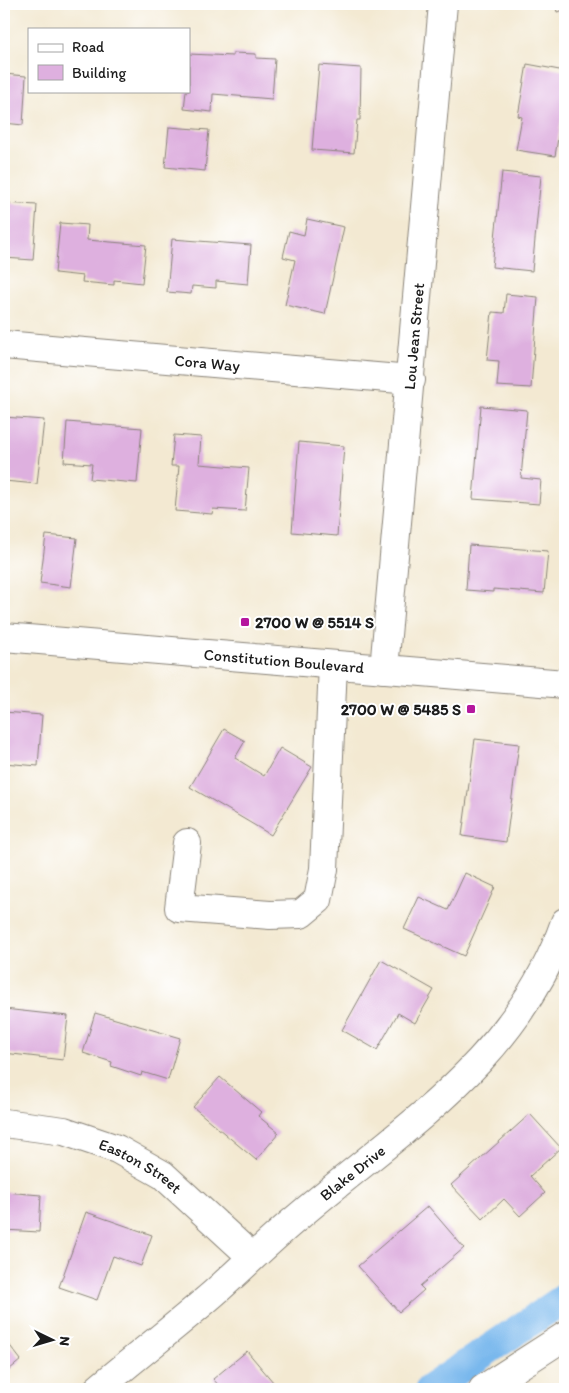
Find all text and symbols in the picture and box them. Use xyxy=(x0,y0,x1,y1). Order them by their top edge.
legend xyxy=(28,28,190,92)
text: Road xyxy=(72,38,105,56)
text: Building xyxy=(72,64,126,82)
street label: Lou Jean Street xyxy=(399,282,428,391)
street label: Cora Way xyxy=(174,350,241,375)
place label: 2700 W @ 5514 S xyxy=(255,613,374,632)
marker: 2700 W @ 5514 S xyxy=(239,616,251,628)
street label: Constitution Boulevard xyxy=(203,644,365,677)
place label: 2700 W @ 5485 S xyxy=(341,700,461,719)
marker: 2700 W @ 5485 S xyxy=(465,703,477,715)
street label: Easton Street xyxy=(97,1134,186,1197)
street label: Blake Drive xyxy=(316,1141,389,1204)
north arrow xyxy=(28,1316,78,1366)
text: N xyxy=(56,1336,73,1347)

